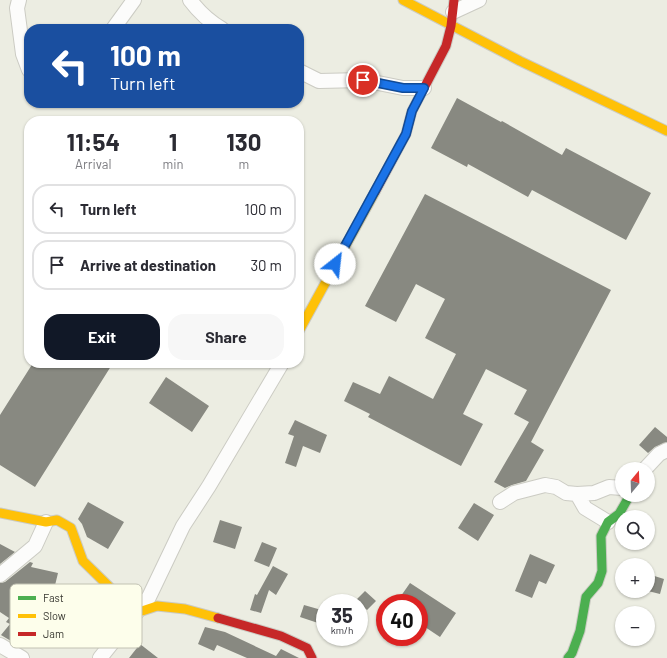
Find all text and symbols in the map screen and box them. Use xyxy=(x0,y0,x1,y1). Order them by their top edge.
text: 100 m xyxy=(110,38,181,72)
icon: left xyxy=(44,40,96,92)
pin xyxy=(346,63,380,97)
icon: arrive xyxy=(352,69,374,91)
text: Turn left xyxy=(110,72,176,94)
text: 11:54 xyxy=(67,127,120,156)
text: 1 xyxy=(169,127,177,156)
text: 130 xyxy=(226,127,261,156)
text: Arrival xyxy=(75,156,111,172)
text: min xyxy=(163,156,184,172)
text: m xyxy=(238,156,249,172)
icon: left xyxy=(46,198,68,220)
text: Turn left xyxy=(80,200,136,218)
text: 100 m xyxy=(244,200,282,218)
position arrow xyxy=(314,243,356,285)
icon: arrive xyxy=(46,254,68,276)
text: Arrive at destination xyxy=(80,256,216,274)
text: 30 m xyxy=(250,256,282,274)
button: Exit xyxy=(44,314,160,360)
button: Share xyxy=(168,314,284,360)
north arrow xyxy=(615,462,655,502)
map controls xyxy=(615,462,655,646)
button: search xyxy=(615,510,655,550)
button: + xyxy=(615,558,655,598)
legend xyxy=(10,584,142,648)
text: Fast xyxy=(43,591,64,604)
speed limit sign: 40 xyxy=(376,594,428,646)
text: 35 xyxy=(331,603,353,627)
button: − xyxy=(615,606,655,646)
text: Slow xyxy=(43,609,66,622)
text: km/h xyxy=(331,624,353,636)
text: Jam xyxy=(43,627,64,640)

